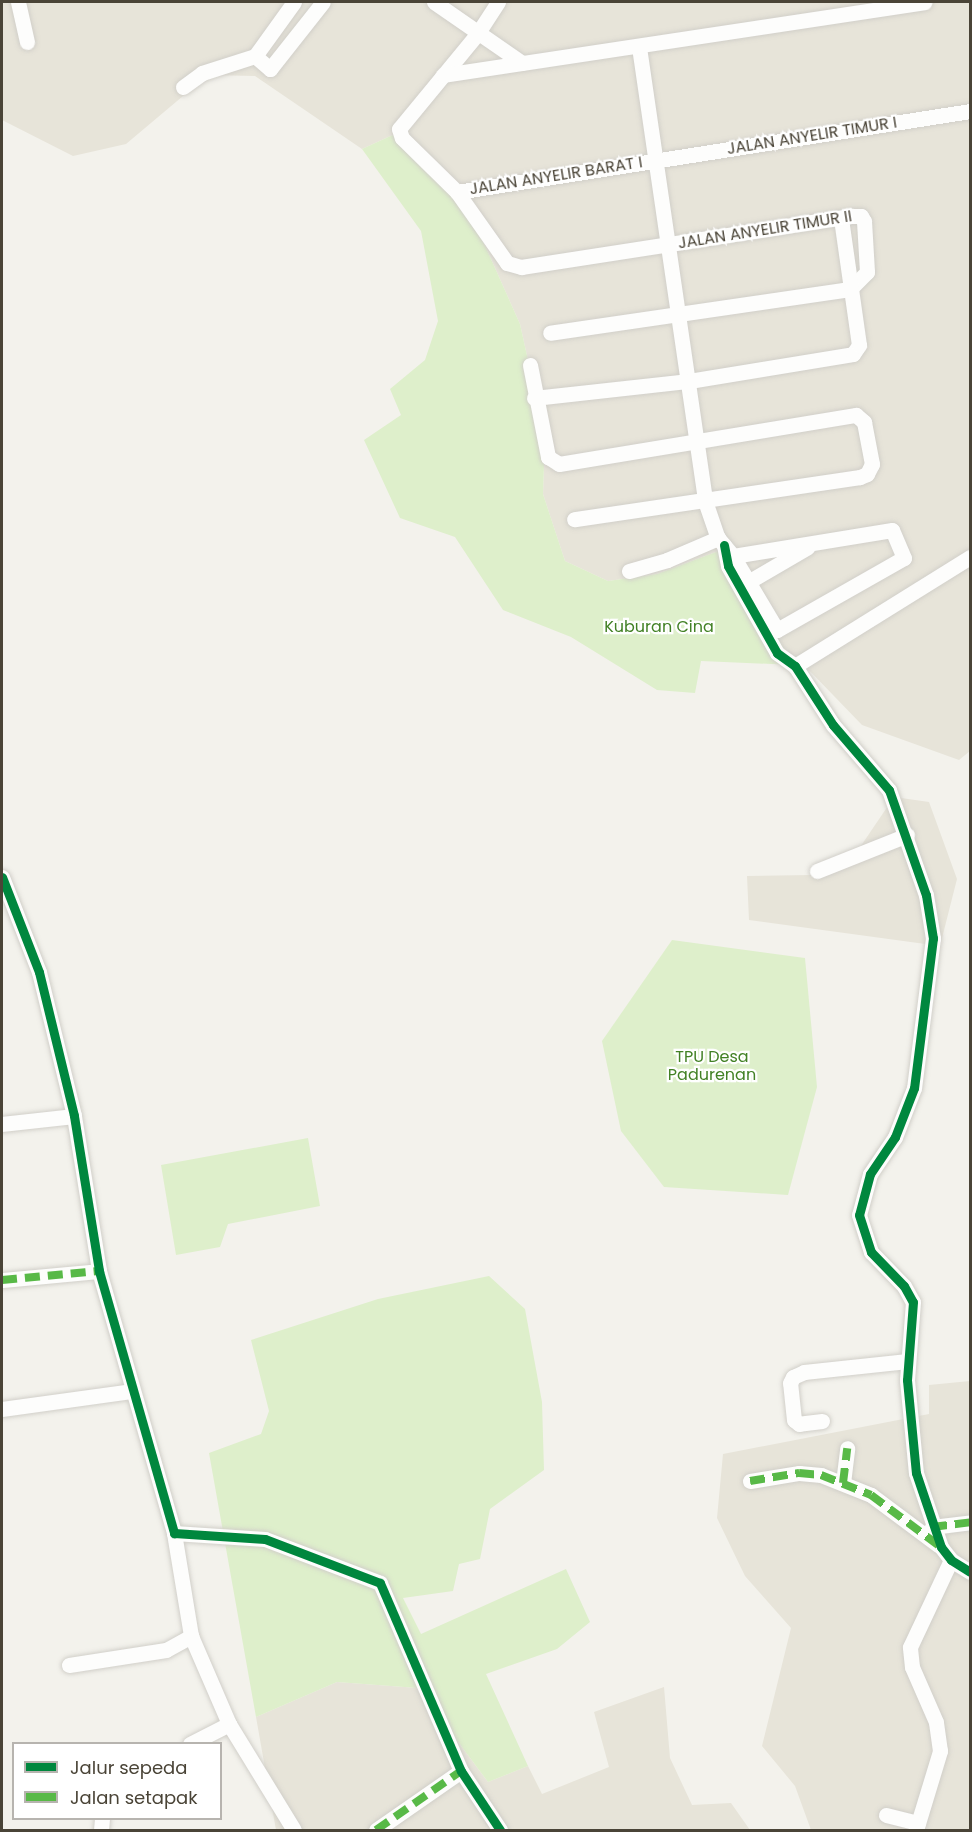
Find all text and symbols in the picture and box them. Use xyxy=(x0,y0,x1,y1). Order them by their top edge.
street label: JALAN ANYELIR TIMUR I xyxy=(726,113,898,159)
street label: JALAN ANYELIR BARAT I xyxy=(468,153,644,199)
street label: JALAN ANYELIR TIMUR II xyxy=(677,207,853,253)
park label: Kuburan Cina xyxy=(604,617,714,637)
park label: TPU Desa Padurenan xyxy=(668,1047,756,1085)
legend xyxy=(12,1742,222,1820)
text: Jalur sepeda xyxy=(70,1755,187,1780)
text: Jalan setapak xyxy=(70,1785,198,1810)

